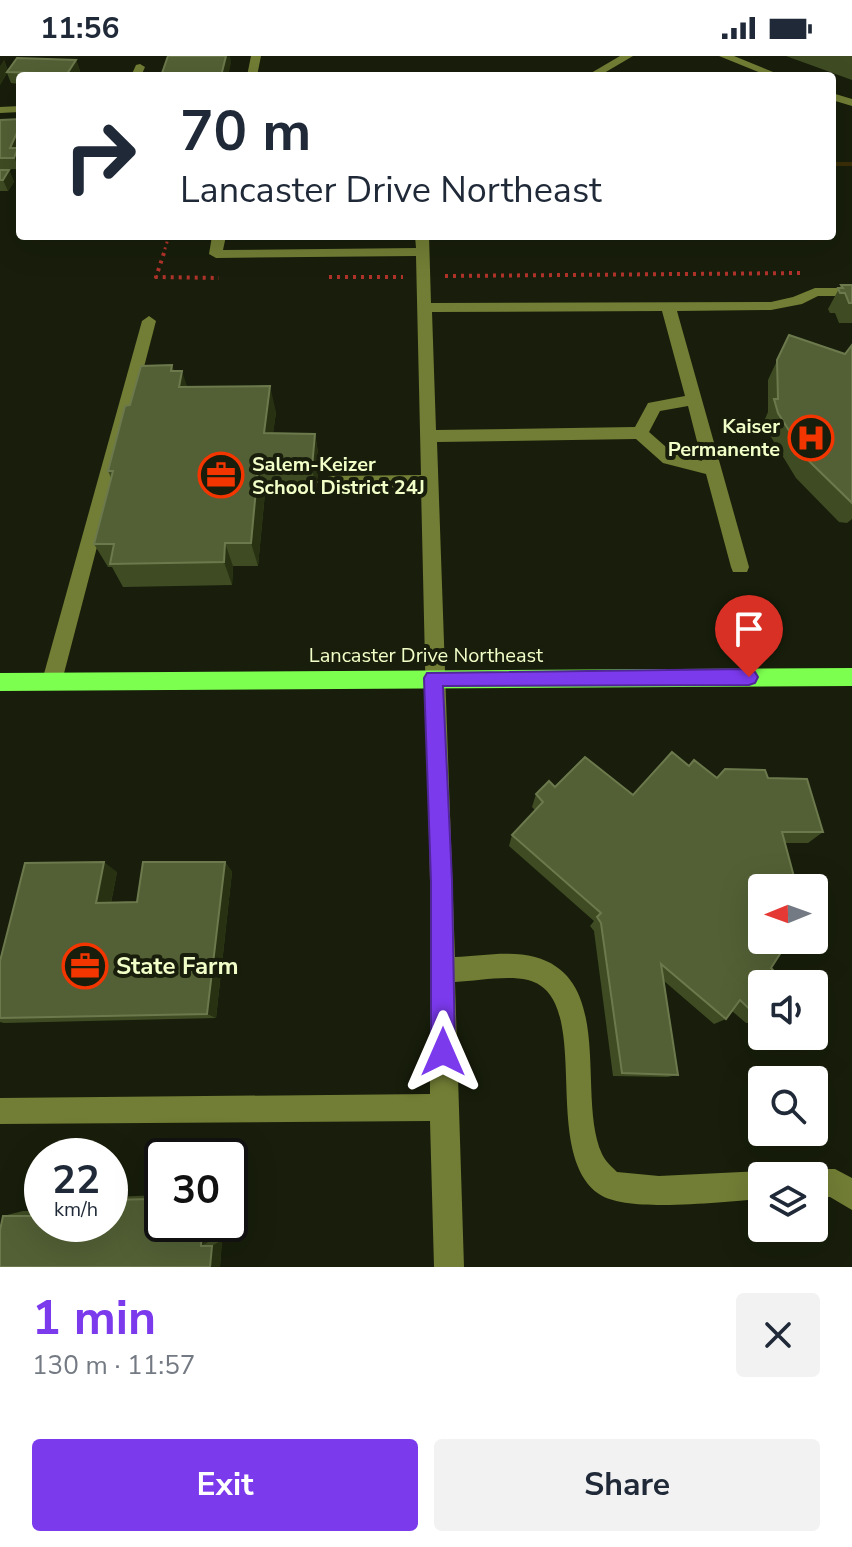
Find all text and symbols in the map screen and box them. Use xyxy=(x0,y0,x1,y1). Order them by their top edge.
text: 11:56 xyxy=(40,8,119,49)
text: 70 m xyxy=(180,93,311,170)
icon: right xyxy=(48,104,152,208)
text: Lancaster Drive Northeast xyxy=(180,166,602,215)
place label: Kaiser Permanente xyxy=(668,413,780,463)
hospital icon: Kaiser Permanente xyxy=(787,414,835,462)
office icon: Salem-Keizer School District 24J xyxy=(197,451,245,499)
place label: Salem-Keizer School District 24J xyxy=(252,451,425,501)
pin xyxy=(715,595,783,677)
icon: arrive xyxy=(727,607,771,651)
street label: Lancaster Drive Northeast xyxy=(309,642,544,669)
north arrow xyxy=(748,874,828,954)
map controls xyxy=(748,874,828,1242)
office icon: State Farm xyxy=(61,942,109,990)
place label: State Farm xyxy=(116,950,239,982)
button: sound xyxy=(748,970,828,1050)
position arrow xyxy=(401,1010,485,1094)
button: search xyxy=(748,1066,828,1146)
speed limit sign: 30 xyxy=(144,1138,248,1242)
text: 22 xyxy=(52,1153,100,1207)
button: layers xyxy=(748,1162,828,1242)
text: km/h xyxy=(54,1196,98,1223)
text: 1 min xyxy=(32,1285,156,1351)
button: close xyxy=(736,1293,820,1377)
text: 130 m · 11:57 xyxy=(32,1348,195,1383)
button: Exit xyxy=(32,1439,418,1531)
button: Share xyxy=(434,1439,820,1531)

